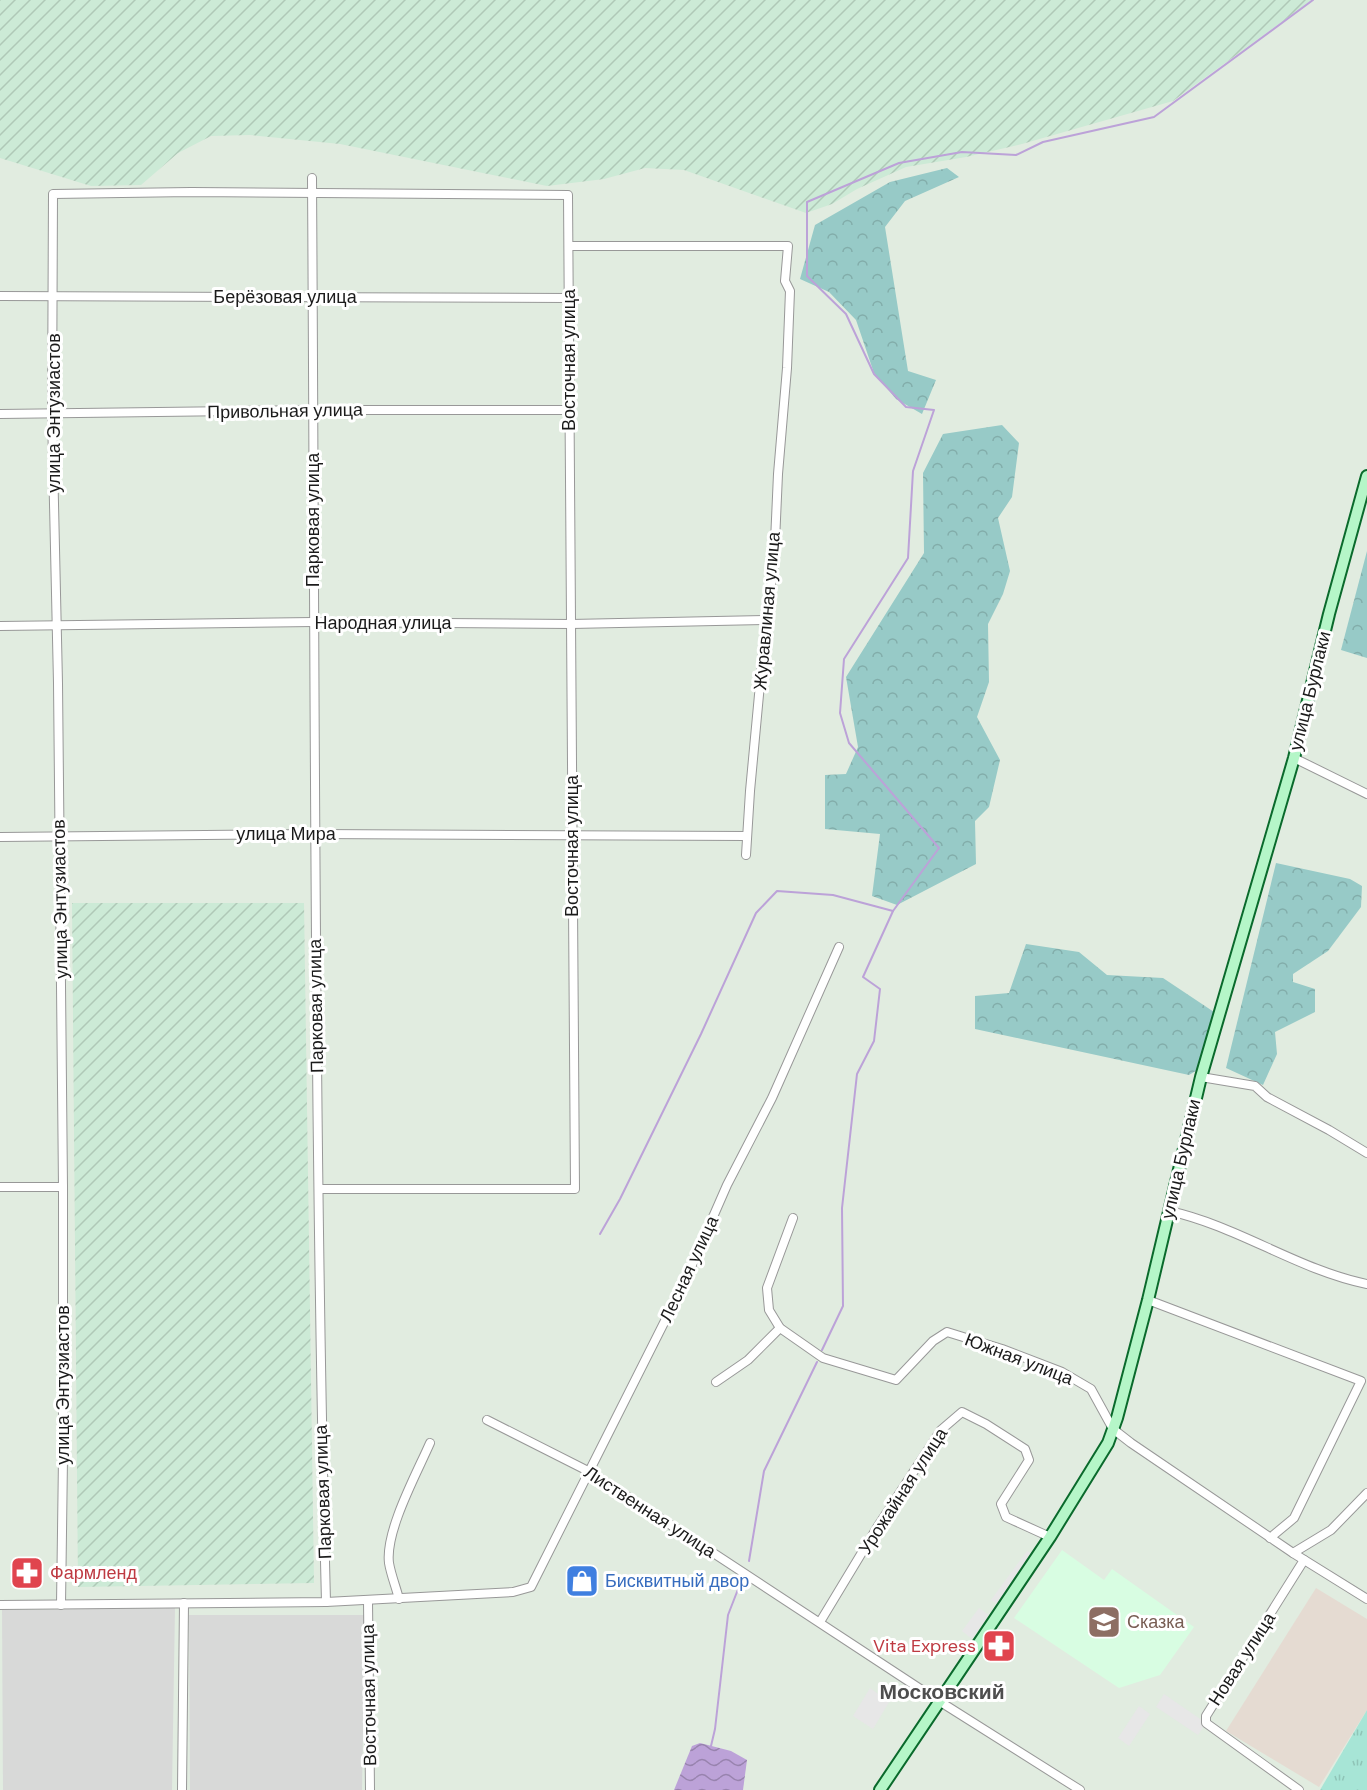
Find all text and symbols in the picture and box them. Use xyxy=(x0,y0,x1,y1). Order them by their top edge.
street label: Берёзовая улица xyxy=(213,285,358,309)
street label: Восточная улица xyxy=(557,288,581,431)
street label: улица Энтузиастов xyxy=(42,333,66,493)
street label: Привольная улица xyxy=(207,398,364,424)
street label: Парковая улица xyxy=(301,452,325,587)
street label: Журавлиная улица xyxy=(748,530,786,691)
street label: Народная улица xyxy=(314,611,453,635)
street label: улица Бурлаки xyxy=(1284,629,1336,753)
street label: Восточная улица xyxy=(560,774,584,917)
street label: улица Энтузиастов xyxy=(47,819,73,979)
street label: улица Мира xyxy=(236,822,337,846)
street label: Парковая улица xyxy=(303,938,329,1073)
street label: улица Бурлаки xyxy=(1156,1097,1206,1221)
street label: Лесная улица xyxy=(654,1211,725,1326)
street label: улица Энтузиастов xyxy=(51,1305,75,1465)
street label: Южная улица xyxy=(961,1327,1078,1391)
street label: Урожайная улица xyxy=(853,1422,954,1559)
street label: Парковая улица xyxy=(309,1423,337,1560)
street label: Лиственная улица xyxy=(580,1460,721,1564)
pharmacy icon: Фармленд xyxy=(9,1555,45,1591)
place label: Фармленд xyxy=(50,1561,138,1585)
shop icon: Бисквитный двор xyxy=(564,1563,600,1599)
place label: Бисквитный двор xyxy=(605,1569,749,1593)
school or university icon: Сказка xyxy=(1086,1604,1122,1640)
street label: Новая улица xyxy=(1203,1607,1282,1710)
place label: Сказка xyxy=(1127,1610,1186,1634)
street label: Восточная улица xyxy=(356,1623,382,1766)
pharmacy icon: Vita Express xyxy=(981,1628,1017,1664)
place label: Vita Express xyxy=(873,1634,976,1658)
district label: Московский xyxy=(879,1678,1005,1706)

